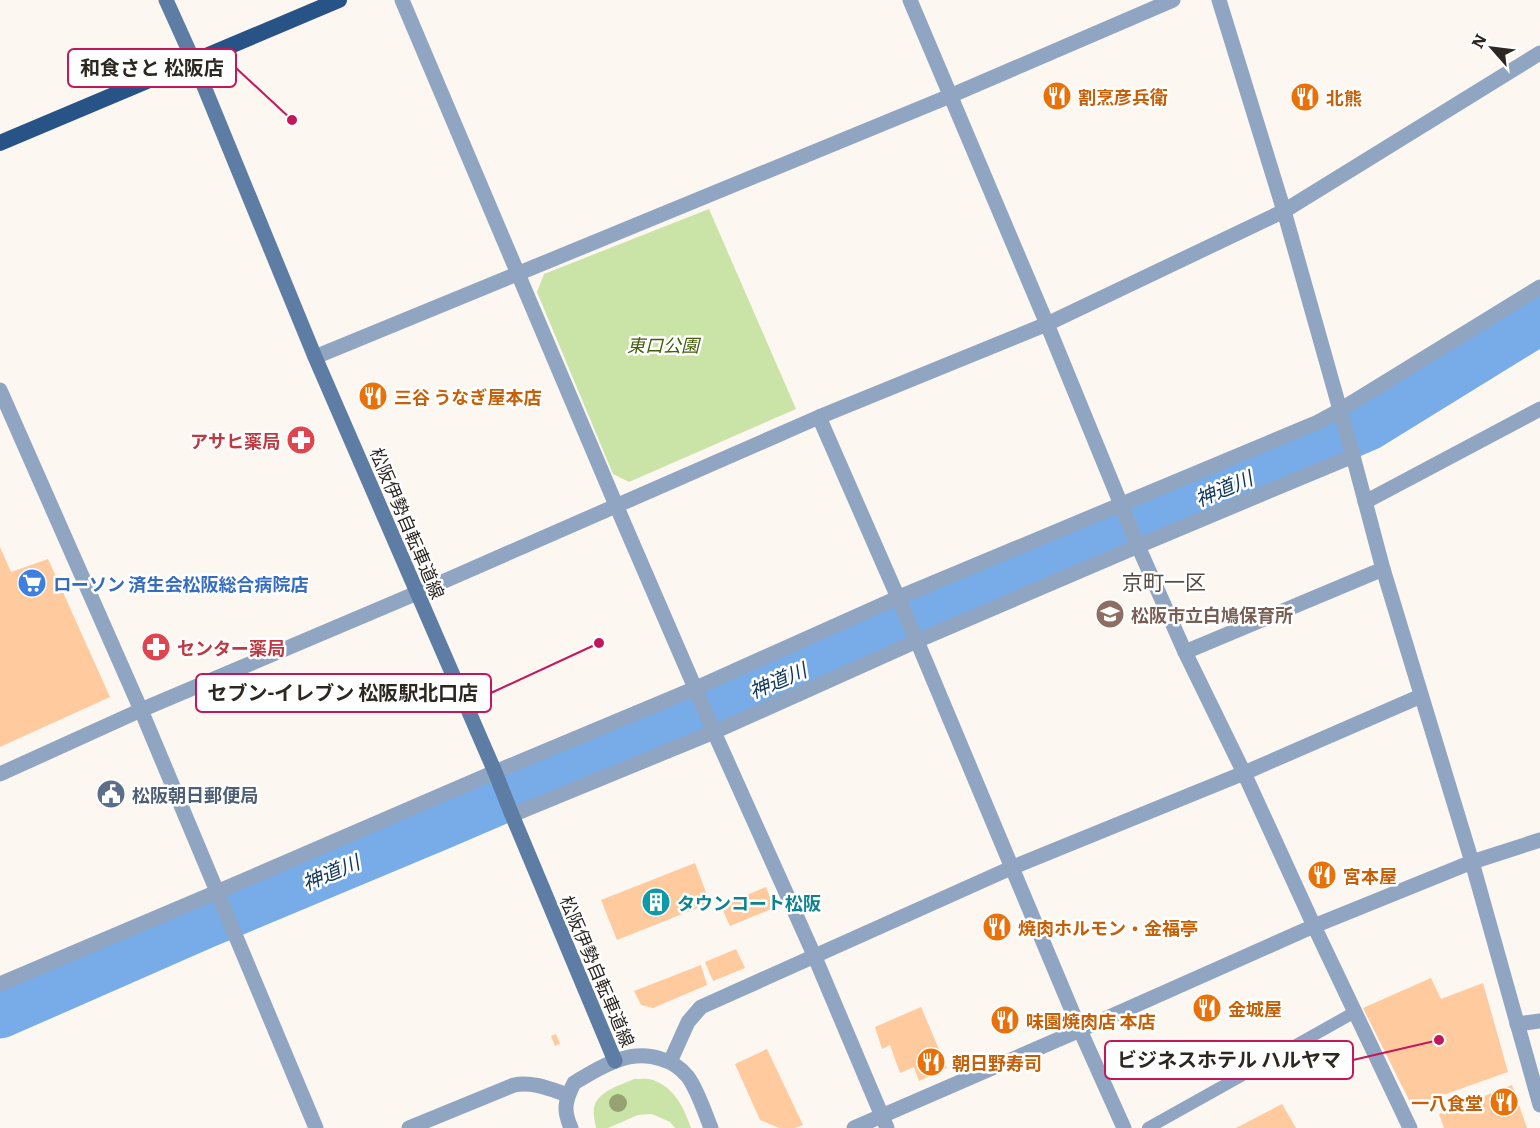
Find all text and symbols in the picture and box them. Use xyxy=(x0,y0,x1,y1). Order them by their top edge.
north arrow xyxy=(1462,18,1522,78)
text: N xyxy=(1464,29,1492,52)
callout: 和食さと 松阪店 xyxy=(68,49,236,87)
text: 和食さと 松阪店 xyxy=(80,51,224,81)
restaurant icon: 割烹彦兵衛 xyxy=(1041,80,1073,112)
restaurant icon: 北熊 xyxy=(1289,81,1321,113)
place label: 割烹彦兵衛 xyxy=(1078,83,1168,110)
place label: 北熊 xyxy=(1326,84,1362,111)
park label: 東口公園 xyxy=(627,331,702,358)
restaurant icon: 三谷 うなぎ屋本店 xyxy=(357,380,389,412)
place label: 三谷 うなぎ屋本店 xyxy=(394,383,542,410)
pharmacy icon: アサヒ薬局 xyxy=(285,424,317,456)
place label: アサヒ薬局 xyxy=(190,427,280,454)
street label: 松阪伊勢自転車道線 xyxy=(364,443,452,603)
water label: 神道川 xyxy=(1190,461,1258,513)
district label: 京町一区 xyxy=(1122,565,1206,596)
supermarket icon: ローソン 済生会松阪総合病院店 xyxy=(16,567,48,599)
place label: ローソン 済生会松阪総合病院店 xyxy=(53,570,309,597)
school or university icon: 松阪市立白鳩保育所 xyxy=(1094,598,1126,630)
place label: 松阪市立白鳩保育所 xyxy=(1131,601,1293,628)
pharmacy icon: センター薬局 xyxy=(140,631,172,663)
place label: センター薬局 xyxy=(177,634,285,661)
water label: 神道川 xyxy=(744,653,812,705)
callout: セブン-イレブン 松阪駅北口店 xyxy=(196,674,491,712)
text: セブン-イレブン 松阪駅北口店 xyxy=(208,676,478,706)
public building icon: 松阪朝日郵便局 xyxy=(95,778,127,810)
place label: 松阪朝日郵便局 xyxy=(132,781,258,808)
water label: 神道川 xyxy=(297,845,365,897)
restaurant icon: 宮本屋 xyxy=(1306,859,1338,891)
place label: 宮本屋 xyxy=(1343,862,1397,889)
building icon: タウンコート松阪 xyxy=(640,886,672,918)
place label: タウンコート松阪 xyxy=(677,889,821,916)
street label: 松阪伊勢自転車道線 xyxy=(554,891,642,1051)
restaurant icon: 焼肉ホルモン・金福亭 xyxy=(981,911,1013,943)
place label: 焼肉ホルモン・金福亭 xyxy=(1018,914,1198,941)
restaurant icon: 金城屋 xyxy=(1191,992,1223,1024)
place label: 金城屋 xyxy=(1228,995,1282,1022)
restaurant icon: 味園焼肉店 本店 xyxy=(989,1004,1021,1036)
place label: 味園焼肉店 本店 xyxy=(1026,1007,1156,1034)
callout: ビジネスホテル ハルヤマ xyxy=(1105,1041,1353,1079)
text: ビジネスホテル ハルヤマ xyxy=(1117,1043,1341,1073)
restaurant icon: 朝日野寿司 xyxy=(915,1046,947,1078)
place label: 朝日野寿司 xyxy=(952,1049,1042,1076)
restaurant icon: 一八食堂 xyxy=(1488,1086,1520,1118)
place label: 一八食堂 xyxy=(1411,1089,1483,1116)

